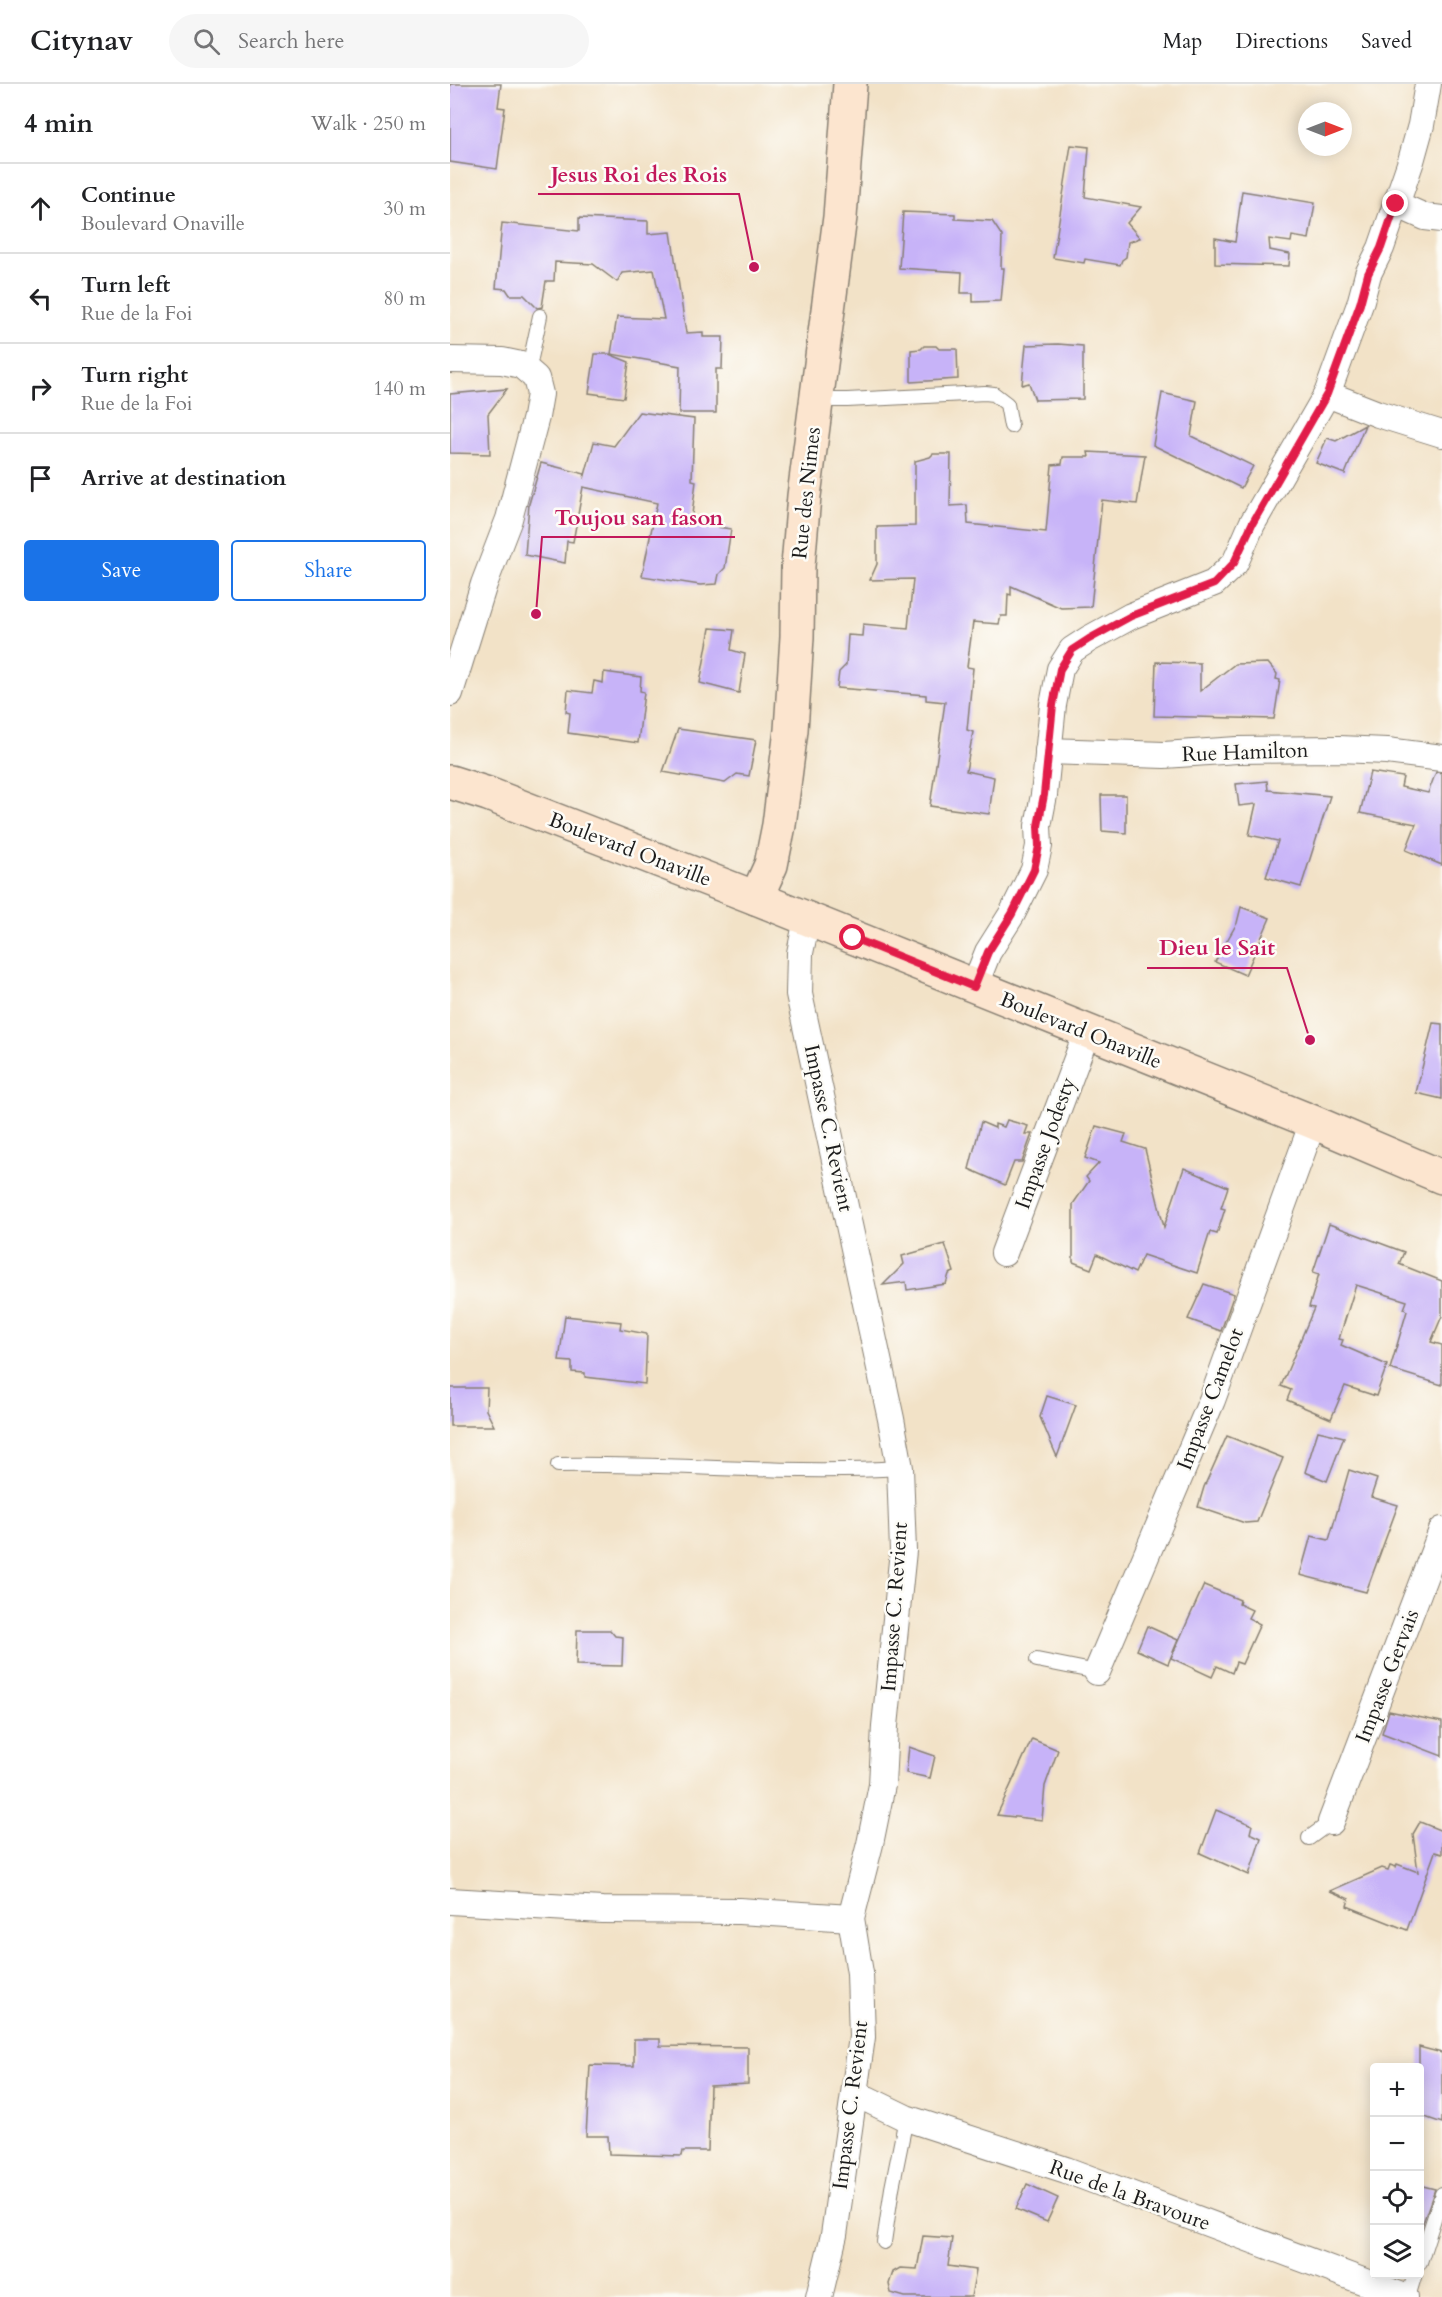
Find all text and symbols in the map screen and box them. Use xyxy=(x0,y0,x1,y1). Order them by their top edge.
search box xyxy=(169,14,589,68)
text: Citynav xyxy=(30,22,133,60)
icon: search xyxy=(190,25,223,58)
text: Search here xyxy=(238,26,345,56)
text: Map xyxy=(1162,27,1202,56)
text: Directions xyxy=(1235,27,1328,56)
text: Saved xyxy=(1361,27,1412,56)
north arrow xyxy=(1298,102,1352,156)
text: 4 min xyxy=(24,106,93,141)
text: Walk · 250 m xyxy=(311,110,426,137)
callout: Jesus Roi des Rois xyxy=(538,154,739,194)
text: Jesus Roi des Rois xyxy=(548,160,727,190)
text: Continue xyxy=(81,180,176,210)
route end xyxy=(1382,190,1408,216)
icon: ahead xyxy=(24,192,57,225)
text: 30 m xyxy=(383,195,426,222)
text: Boulevard Onaville xyxy=(81,210,245,237)
text: Turn left xyxy=(81,270,170,300)
icon: left xyxy=(24,282,57,315)
text: 80 m xyxy=(383,285,426,312)
text: Rue de la Foi xyxy=(81,300,192,327)
text: Turn right xyxy=(81,360,188,390)
icon: right xyxy=(24,372,57,405)
text: 140 m xyxy=(373,375,426,402)
text: Rue de la Foi xyxy=(81,390,192,417)
street label: Rue des Nimes xyxy=(785,426,828,561)
icon: arrive xyxy=(24,462,57,495)
text: Arrive at destination xyxy=(81,463,286,493)
callout: Toujou san fason xyxy=(542,497,735,537)
text: Toujou san fason xyxy=(554,503,724,533)
button: Save xyxy=(24,540,219,601)
button: Share xyxy=(231,540,426,601)
street label: Rue Hamilton xyxy=(1181,736,1309,769)
street label: Boulevard Onaville xyxy=(544,805,715,894)
route start xyxy=(839,924,865,950)
callout: Dieu le Sait xyxy=(1147,928,1287,968)
text: Dieu le Sait xyxy=(1159,933,1275,963)
street label: Boulevard Onaville xyxy=(996,985,1166,1076)
street label: Impasse C. Revient xyxy=(797,1042,860,1215)
street label: Impasse Jodesty xyxy=(1008,1073,1083,1213)
street label: Impasse Camelot xyxy=(1170,1324,1251,1474)
street label: Impasse C. Revient xyxy=(874,1521,915,1693)
street label: Impasse Gervais xyxy=(1349,1605,1426,1747)
street label: Impasse C. Revient xyxy=(826,2018,875,2191)
map controls xyxy=(1370,2063,1424,2279)
button: + xyxy=(1370,2063,1424,2117)
button: − xyxy=(1370,2117,1424,2171)
street label: Rue de la Bravoure xyxy=(1045,2153,1214,2238)
button: locate xyxy=(1370,2171,1424,2225)
button: layers xyxy=(1370,2225,1424,2279)

